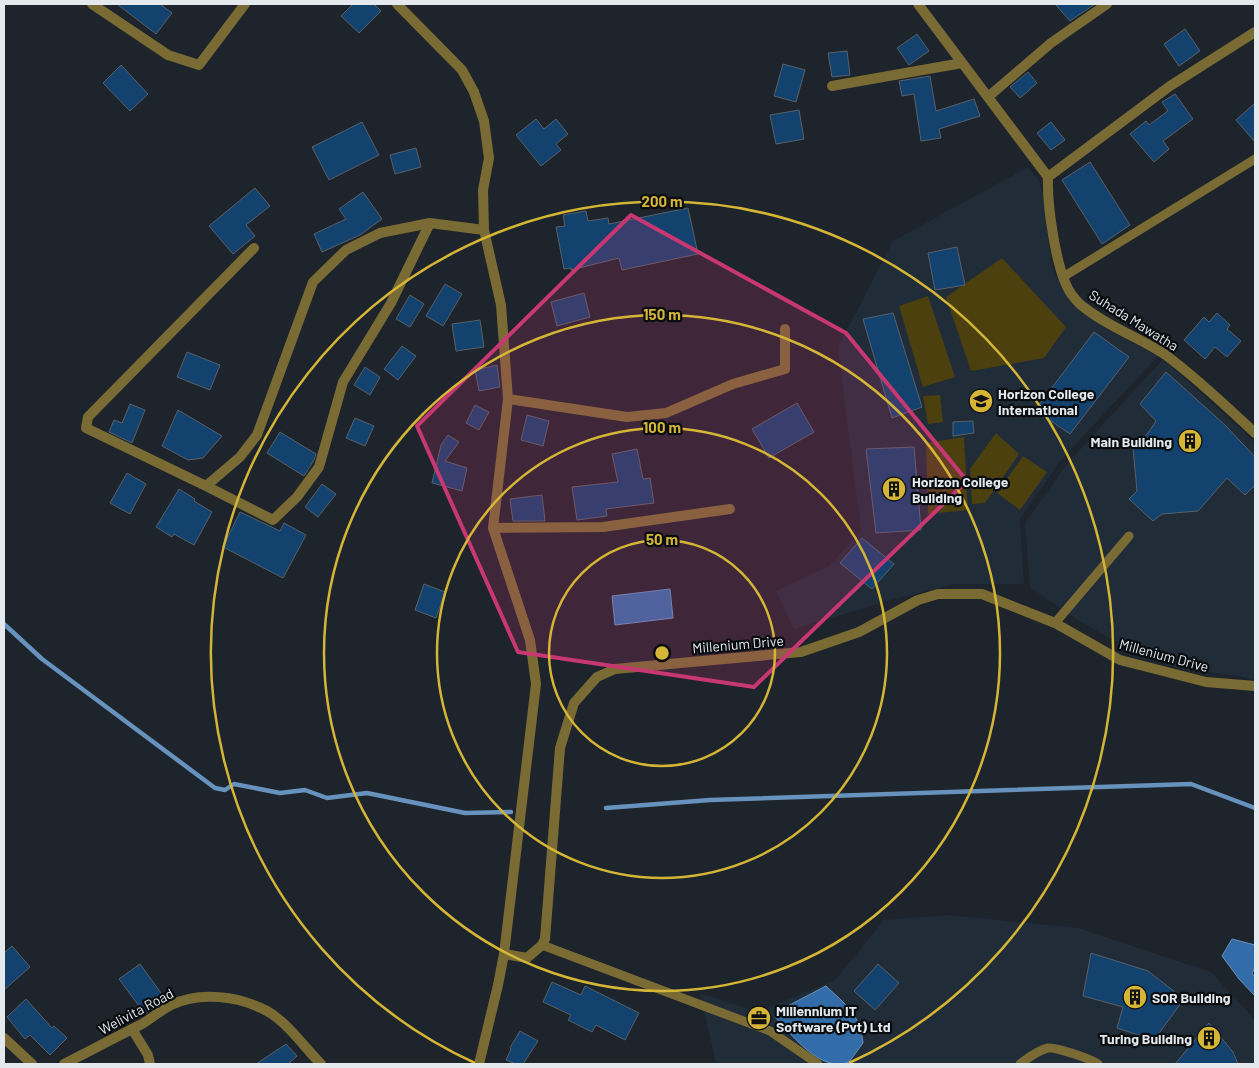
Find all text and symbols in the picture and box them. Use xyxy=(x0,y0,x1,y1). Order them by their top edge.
text: 200 m xyxy=(641,192,683,210)
street label: Suhada Mawatha xyxy=(1086,286,1182,354)
text: 150 m xyxy=(643,305,681,323)
place label: Horizon College International xyxy=(998,385,1095,418)
school or university icon: Horizon College International xyxy=(968,388,994,414)
text: 100 m xyxy=(643,418,681,436)
building icon: Main Building xyxy=(1177,428,1203,454)
place label: Main Building xyxy=(1090,433,1172,450)
place label: Horizon College Building xyxy=(912,473,1009,506)
building icon: Horizon College Building xyxy=(881,476,907,502)
text: 50 m xyxy=(646,530,678,548)
street label: Millenium Drive xyxy=(692,632,784,656)
street label: Millenium Drive xyxy=(1118,635,1210,675)
centre of rings xyxy=(653,644,671,662)
street label: Welivita Road xyxy=(96,984,176,1038)
building icon: SOR Building xyxy=(1122,984,1148,1010)
place label: SOR Building xyxy=(1152,989,1231,1006)
place label: Millennium IT Software (Pvt) Ltd xyxy=(776,1002,891,1035)
office icon: Millennium IT Software (Pvt) Ltd xyxy=(746,1005,772,1031)
building icon: Turing Building xyxy=(1196,1025,1222,1051)
place label: Turing Building xyxy=(1100,1030,1192,1047)

